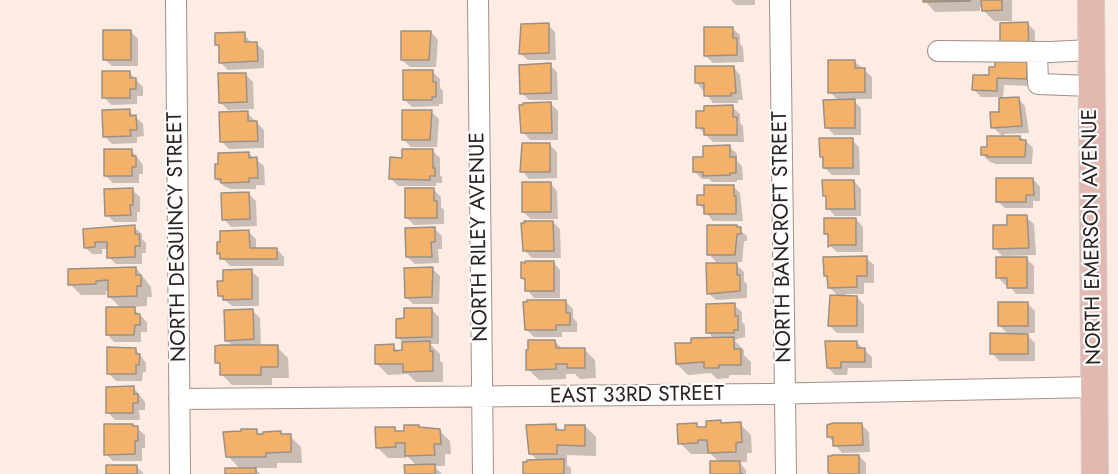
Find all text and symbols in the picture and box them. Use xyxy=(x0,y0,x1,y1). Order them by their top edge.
street label: NORTH EMERSON AVENUE xyxy=(1078,109,1108,365)
street label: NORTH BANCROFT STREET xyxy=(768,111,798,363)
street label: NORTH DEQUINCY STREET xyxy=(163,112,193,362)
street label: NORTH RILEY AVENUE xyxy=(466,132,494,342)
street label: EAST 33RD STREET xyxy=(550,382,724,410)

